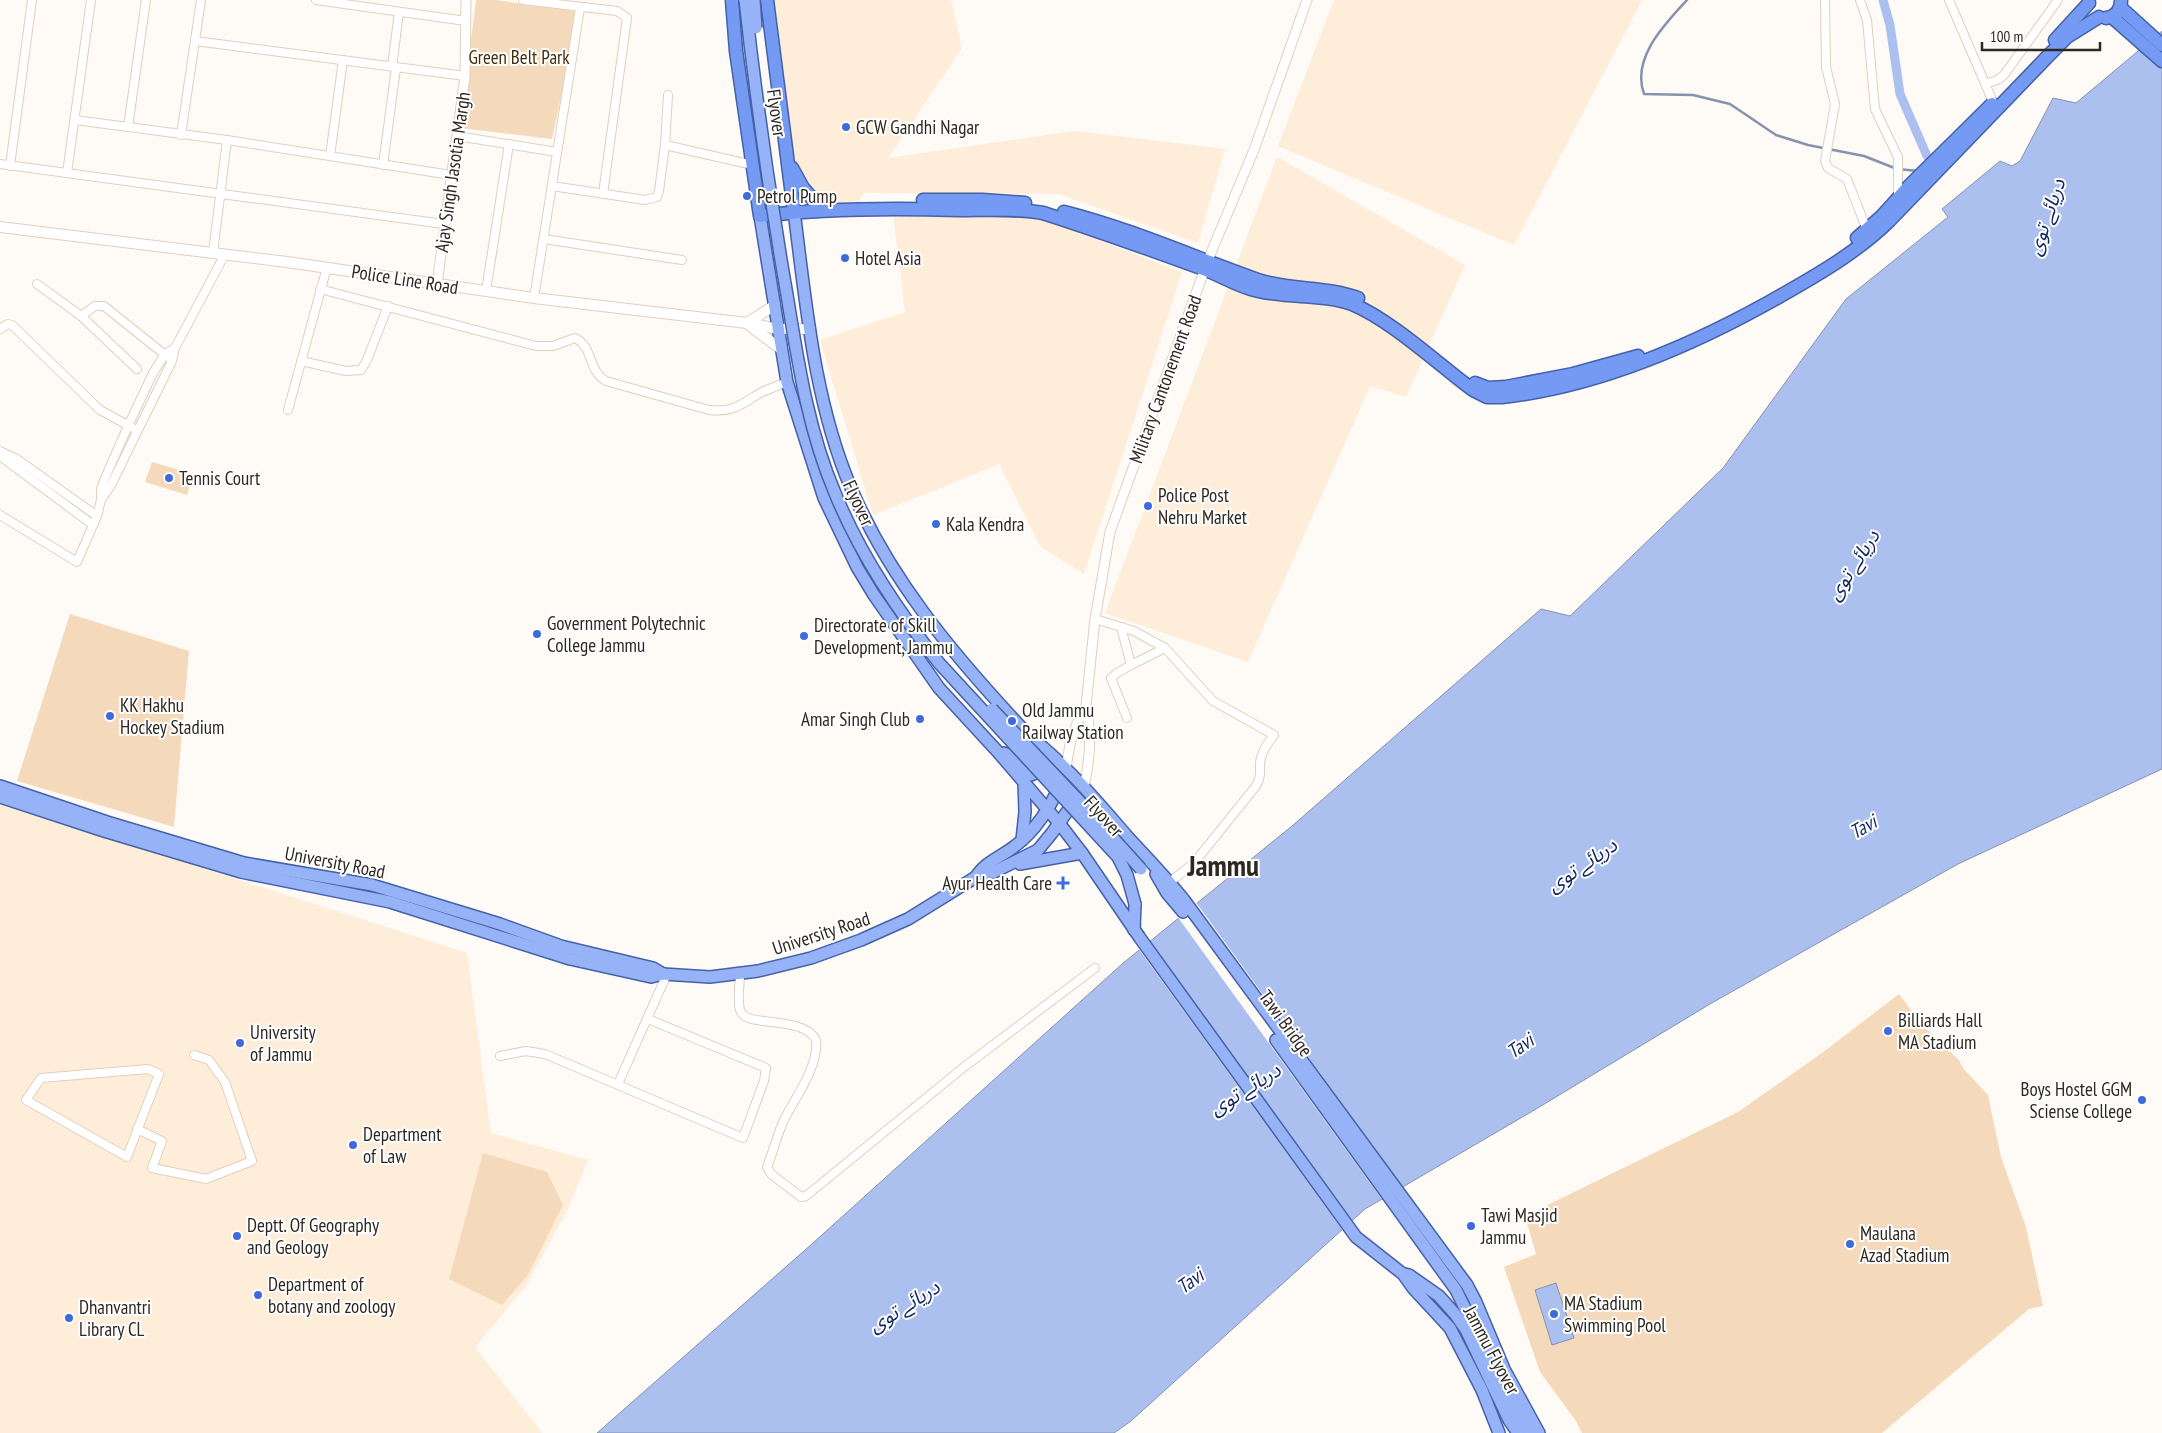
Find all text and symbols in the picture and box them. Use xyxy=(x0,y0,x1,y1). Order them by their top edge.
scale bar xyxy=(1982,20,2100,52)
text: 100 m xyxy=(1990,27,2023,46)
park label: Green Belt Park xyxy=(468,45,570,69)
street label: Flyover xyxy=(762,88,792,139)
street label: Ajay Singh Jasotia Margh xyxy=(429,90,475,254)
place label: GCW Gandhi Nagar xyxy=(856,115,980,139)
marker: GCW Gandhi Nagar xyxy=(840,121,852,133)
water label: دریائے توی xyxy=(2021,175,2071,259)
place label: Petrol Pump xyxy=(757,184,837,208)
marker: Petrol Pump xyxy=(741,190,753,202)
place label: Hotel Asia xyxy=(855,246,921,270)
marker: Hotel Asia xyxy=(839,252,851,264)
street label: Police Line Road xyxy=(350,259,460,299)
street label: Military Cantonement Road xyxy=(1123,291,1207,467)
place label: Tennis Court xyxy=(179,466,261,490)
marker: Tennis Court xyxy=(163,472,175,484)
street label: Flyover xyxy=(838,476,880,530)
place label: Police Post Nehru Market xyxy=(1158,483,1248,529)
marker: Police Post Nehru Market xyxy=(1142,500,1154,512)
place label: Kala Kendra xyxy=(946,512,1024,536)
marker: Kala Kendra xyxy=(930,518,942,530)
water label: دریائے توی xyxy=(1820,524,1886,605)
place label: Government Polytechnic College Jammu xyxy=(547,611,706,657)
place label: Directorate of Skill Development, Jammu xyxy=(814,613,953,659)
marker: Government Polytechnic College Jammu xyxy=(531,628,543,640)
marker: Directorate of Skill Development, Jammu xyxy=(798,630,810,642)
place label: KK Hakhu Hockey Stadium xyxy=(120,693,224,739)
place label: Old Jammu Railway Station xyxy=(1022,698,1124,744)
place label: Amar Singh Club xyxy=(801,707,910,731)
marker: KK Hakhu Hockey Stadium xyxy=(104,710,116,722)
marker: Amar Singh Club xyxy=(914,713,926,725)
marker: Old Jammu Railway Station xyxy=(1006,715,1018,727)
street label: Flyover xyxy=(1079,790,1129,842)
water label: Tavi xyxy=(1845,808,1884,845)
water label: دریائے توی xyxy=(1542,832,1623,898)
street label: University Road xyxy=(283,841,387,883)
district label: Jammu xyxy=(1186,846,1259,884)
place label: Ayur Health Care xyxy=(942,871,1052,895)
marker: Ayur Health Care xyxy=(1056,876,1070,890)
street label: University Road xyxy=(769,906,873,960)
street label: Tawi Bridge xyxy=(1254,985,1318,1061)
place label: Billiards Hall MA Stadium xyxy=(1898,1008,1983,1054)
place label: University of Jammu xyxy=(250,1020,316,1066)
marker: Billiards Hall MA Stadium xyxy=(1882,1025,1894,1037)
water label: Tavi xyxy=(1501,1026,1541,1064)
marker: University of Jammu xyxy=(234,1037,246,1049)
water label: دریائے توی xyxy=(1204,1057,1286,1121)
place label: Boys Hostel GGM Sciense College xyxy=(2020,1077,2132,1123)
marker: Boys Hostel GGM Sciense College xyxy=(2136,1094,2148,1106)
place label: Department of Law xyxy=(363,1122,442,1168)
marker: Department of Law xyxy=(347,1139,359,1151)
place label: Tawi Masjid Jammu xyxy=(1480,1203,1557,1249)
place label: Deptt. Of Geography and Geology xyxy=(247,1213,380,1259)
marker: Tawi Masjid Jammu xyxy=(1465,1220,1477,1232)
place label: Maulana Azad Stadium xyxy=(1860,1221,1949,1267)
marker: Deptt. Of Geography and Geology xyxy=(231,1230,243,1242)
marker: Maulana Azad Stadium xyxy=(1844,1238,1856,1250)
water label: Tavi xyxy=(1171,1261,1211,1300)
place label: Department of botany and zoology xyxy=(268,1272,396,1318)
water label: دریائے توی xyxy=(863,1274,945,1338)
marker: Department of botany and zoology xyxy=(252,1289,264,1301)
place label: MA Stadium Swimming Pool xyxy=(1564,1291,1666,1337)
place label: Dhanvantri Library CL xyxy=(79,1295,151,1341)
street label: Jammu Flyover xyxy=(1458,1301,1526,1399)
marker: MA Stadium Swimming Pool xyxy=(1548,1308,1560,1320)
marker: Dhanvantri Library CL xyxy=(63,1312,75,1324)

